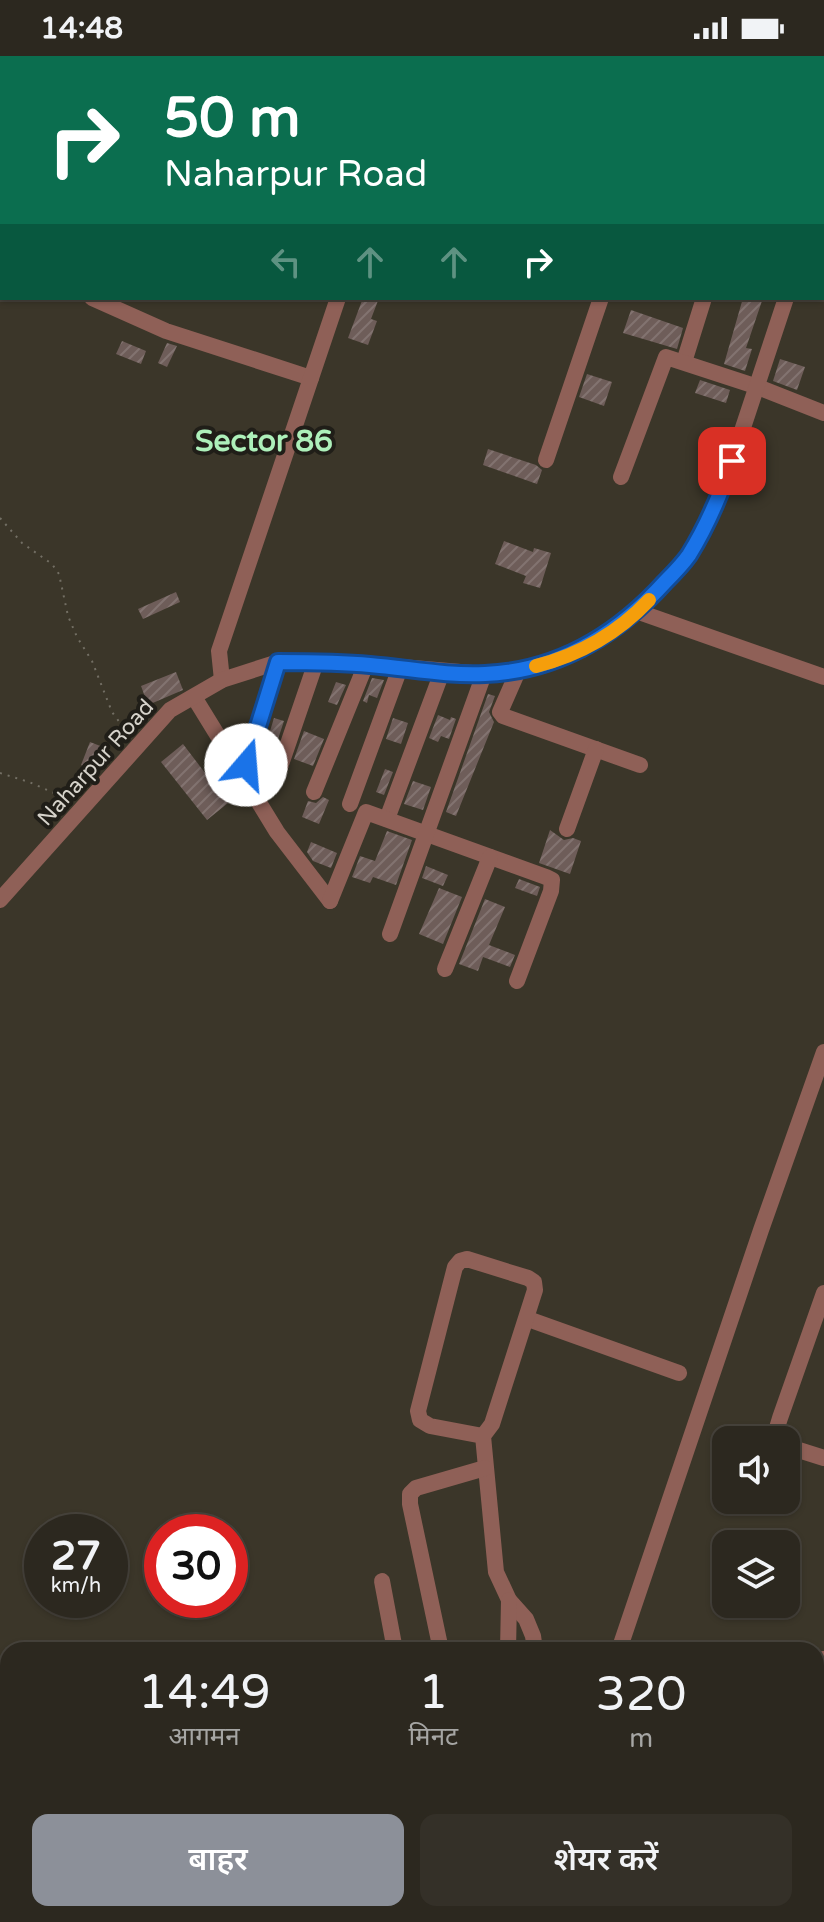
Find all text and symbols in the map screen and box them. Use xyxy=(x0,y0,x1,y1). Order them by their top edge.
text: 14:48 xyxy=(40,10,123,47)
text: 50 m xyxy=(164,85,300,152)
icon: right xyxy=(32,88,136,192)
text: Naharpur Road xyxy=(164,153,427,196)
icon: left xyxy=(264,240,308,284)
icon: ahead xyxy=(348,240,392,284)
icon: ahead xyxy=(432,240,476,284)
icon: right xyxy=(516,240,560,284)
district label: Sector 86 xyxy=(195,423,333,460)
pin xyxy=(698,427,766,495)
icon: arrive xyxy=(710,439,754,483)
street label: Naharpur Road xyxy=(32,694,159,831)
position arrow xyxy=(204,723,288,807)
map controls xyxy=(712,1426,800,1618)
button: sound xyxy=(712,1426,800,1514)
speed limit sign: 30 xyxy=(144,1514,248,1618)
button: layers xyxy=(712,1530,800,1618)
text: 27 xyxy=(51,1532,101,1580)
text: km/h xyxy=(51,1574,101,1598)
text: 14:49 xyxy=(138,1664,271,1722)
text: 1 xyxy=(418,1664,448,1722)
text: 320 xyxy=(596,1666,686,1724)
text: आगमन xyxy=(169,1721,240,1752)
text: मिनट xyxy=(408,1721,458,1752)
text: m xyxy=(629,1723,653,1754)
button: बाहर xyxy=(32,1814,404,1906)
button: शेयर करें xyxy=(420,1814,792,1906)

